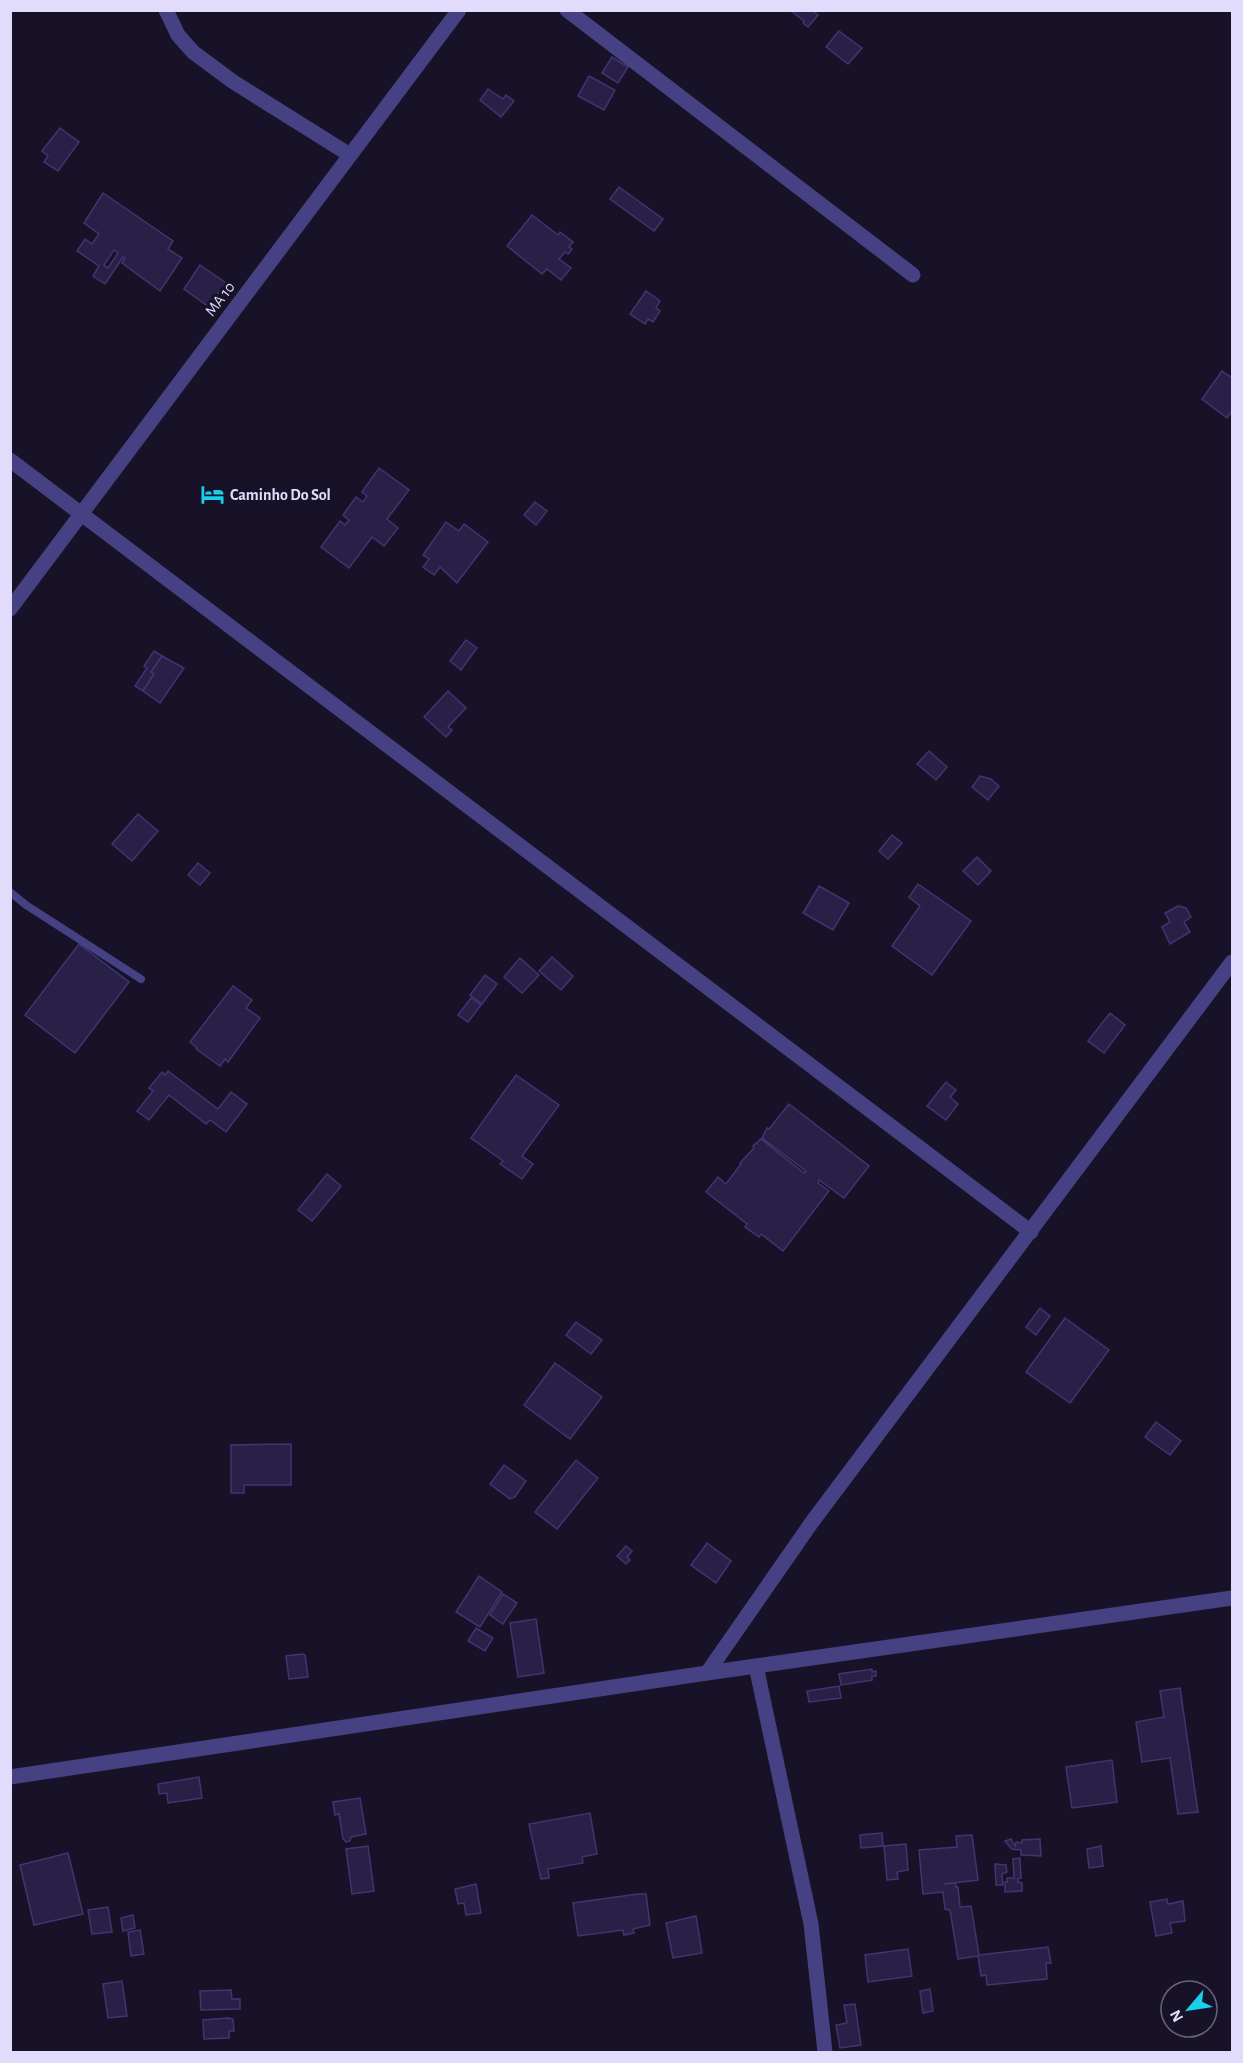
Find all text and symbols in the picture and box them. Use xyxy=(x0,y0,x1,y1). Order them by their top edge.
street label: MA 10 xyxy=(202,279,238,319)
hotel icon: Caminho Do Sol xyxy=(199,482,225,508)
place label: Caminho Do Sol xyxy=(230,487,331,503)
north arrow xyxy=(1159,1979,1219,2039)
text: N xyxy=(1167,2007,1186,2025)

